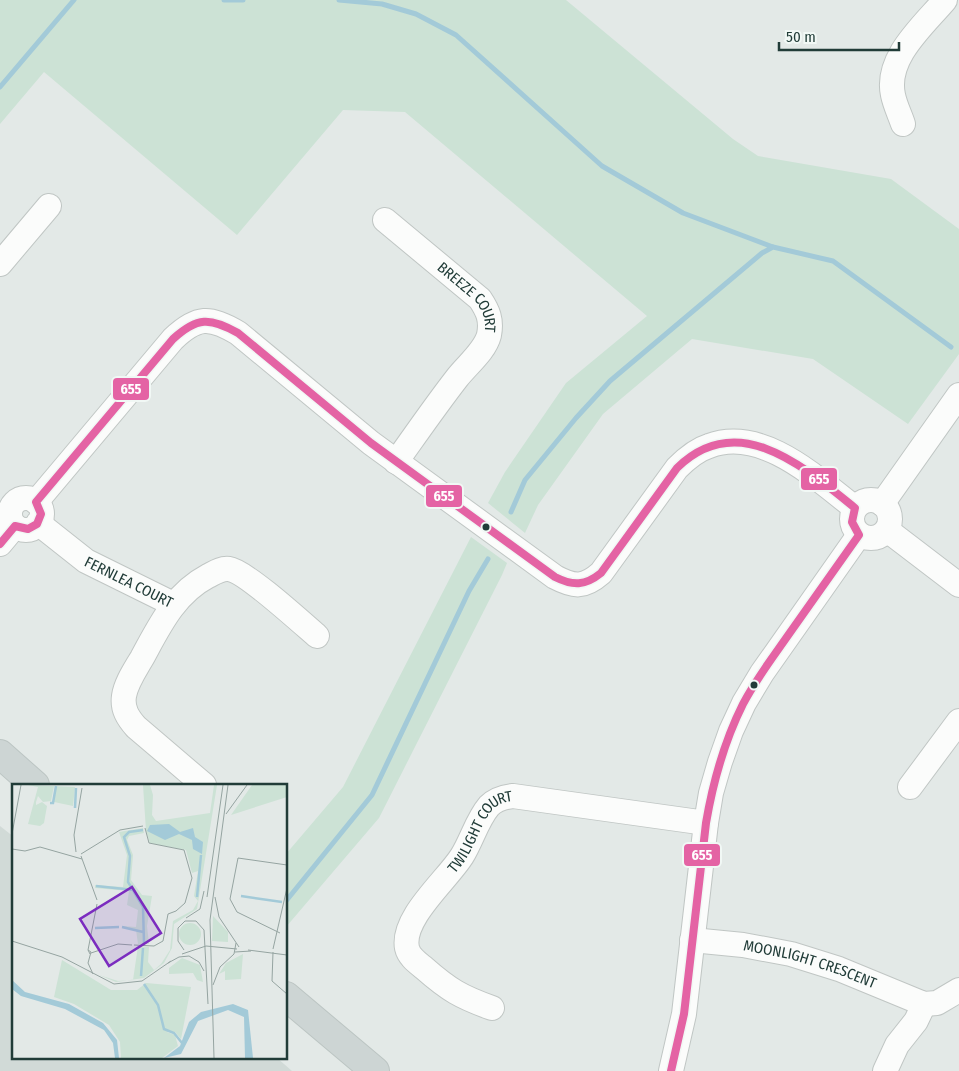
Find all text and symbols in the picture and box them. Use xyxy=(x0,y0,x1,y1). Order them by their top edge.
scale bar xyxy=(779,20,899,52)
text: 50 m xyxy=(786,28,816,46)
street label: BREEZE COURT xyxy=(434,258,499,333)
line badge: 655 xyxy=(112,377,150,401)
text: 655 xyxy=(121,381,142,398)
line badge: 655 xyxy=(800,467,838,491)
text: 655 xyxy=(809,471,830,488)
line badge: 655 xyxy=(425,484,463,508)
text: 655 xyxy=(434,488,455,505)
unlabelled marker xyxy=(481,522,491,532)
street label: FERNLEA COURT xyxy=(82,553,176,612)
unlabelled marker xyxy=(749,680,759,690)
inset map xyxy=(12,784,288,1058)
street label: TWILIGHT COURT xyxy=(444,787,514,877)
line badge: 655 xyxy=(683,843,721,867)
text: 655 xyxy=(692,847,713,864)
street label: MOONLIGHT CRESCENT xyxy=(742,936,879,992)

